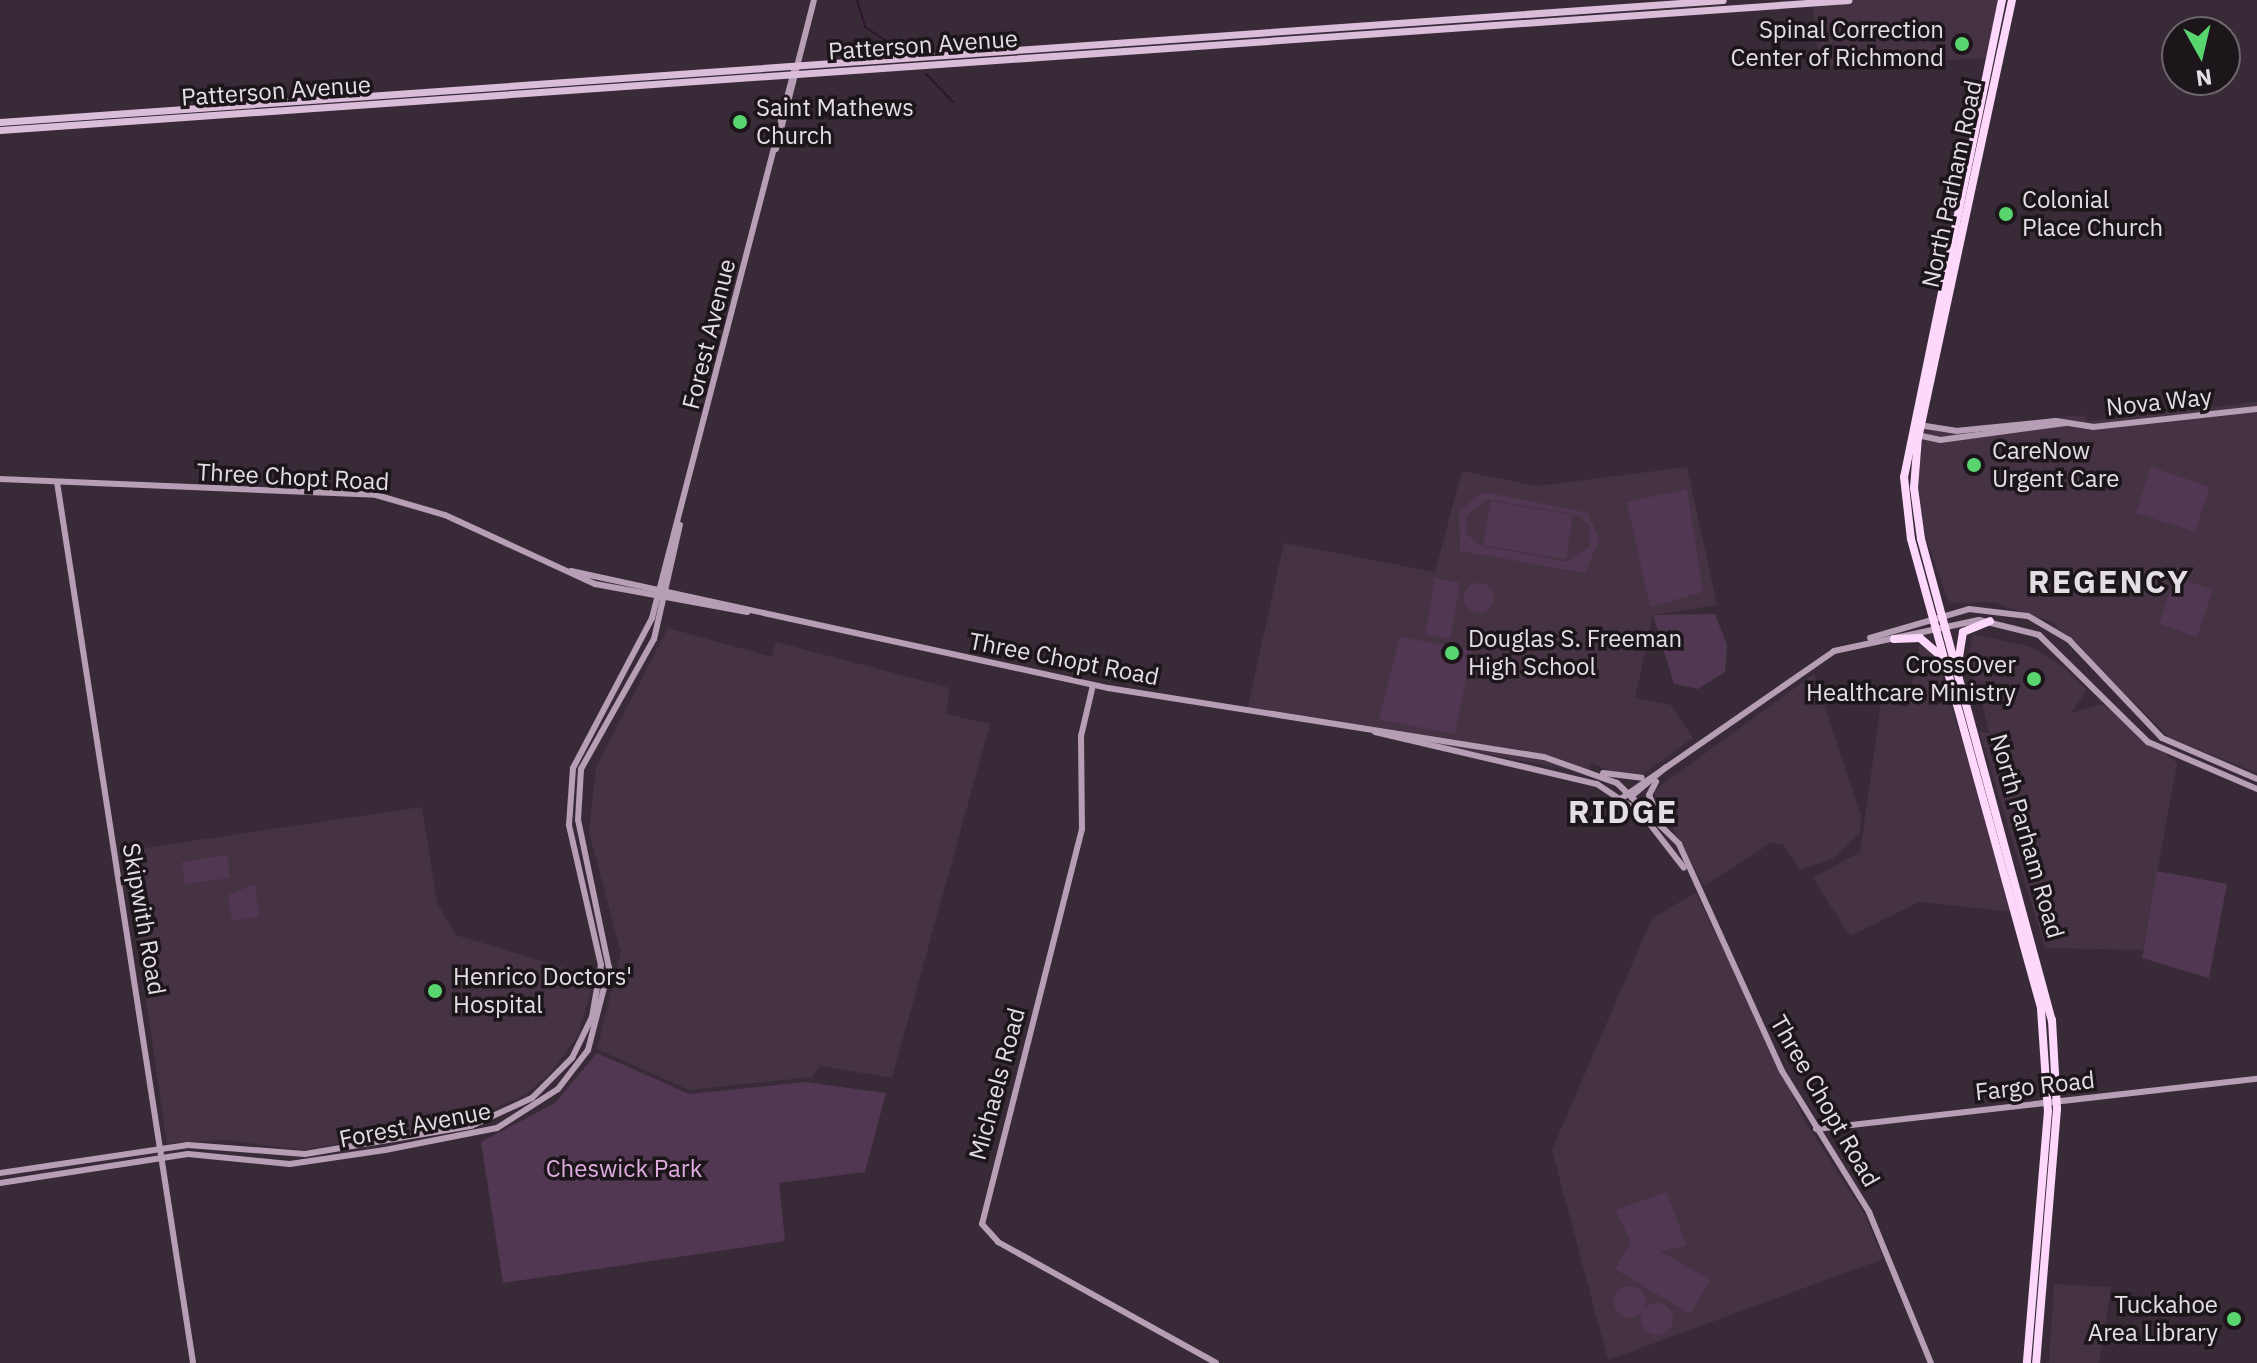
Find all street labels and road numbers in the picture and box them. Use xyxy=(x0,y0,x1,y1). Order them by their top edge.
street label: Patterson Avenue xyxy=(827,24,1019,66)
street label: Patterson Avenue xyxy=(180,70,372,112)
street label: North Parham Road xyxy=(1916,78,1988,290)
street label: Forest Avenue xyxy=(676,256,742,412)
street label: Nova Way xyxy=(2105,382,2213,422)
street label: Three Chopt Road xyxy=(196,458,390,496)
street label: Three Chopt Road xyxy=(966,626,1162,692)
street label: North Parham Road xyxy=(1984,731,2070,941)
street label: Skipwith Road xyxy=(116,841,172,997)
street label: Michaels Road xyxy=(963,1005,1031,1163)
street label: Three Chopt Road xyxy=(1764,1010,1886,1192)
street label: Fargo Road xyxy=(1974,1065,2096,1107)
street label: Forest Avenue xyxy=(337,1096,493,1154)

